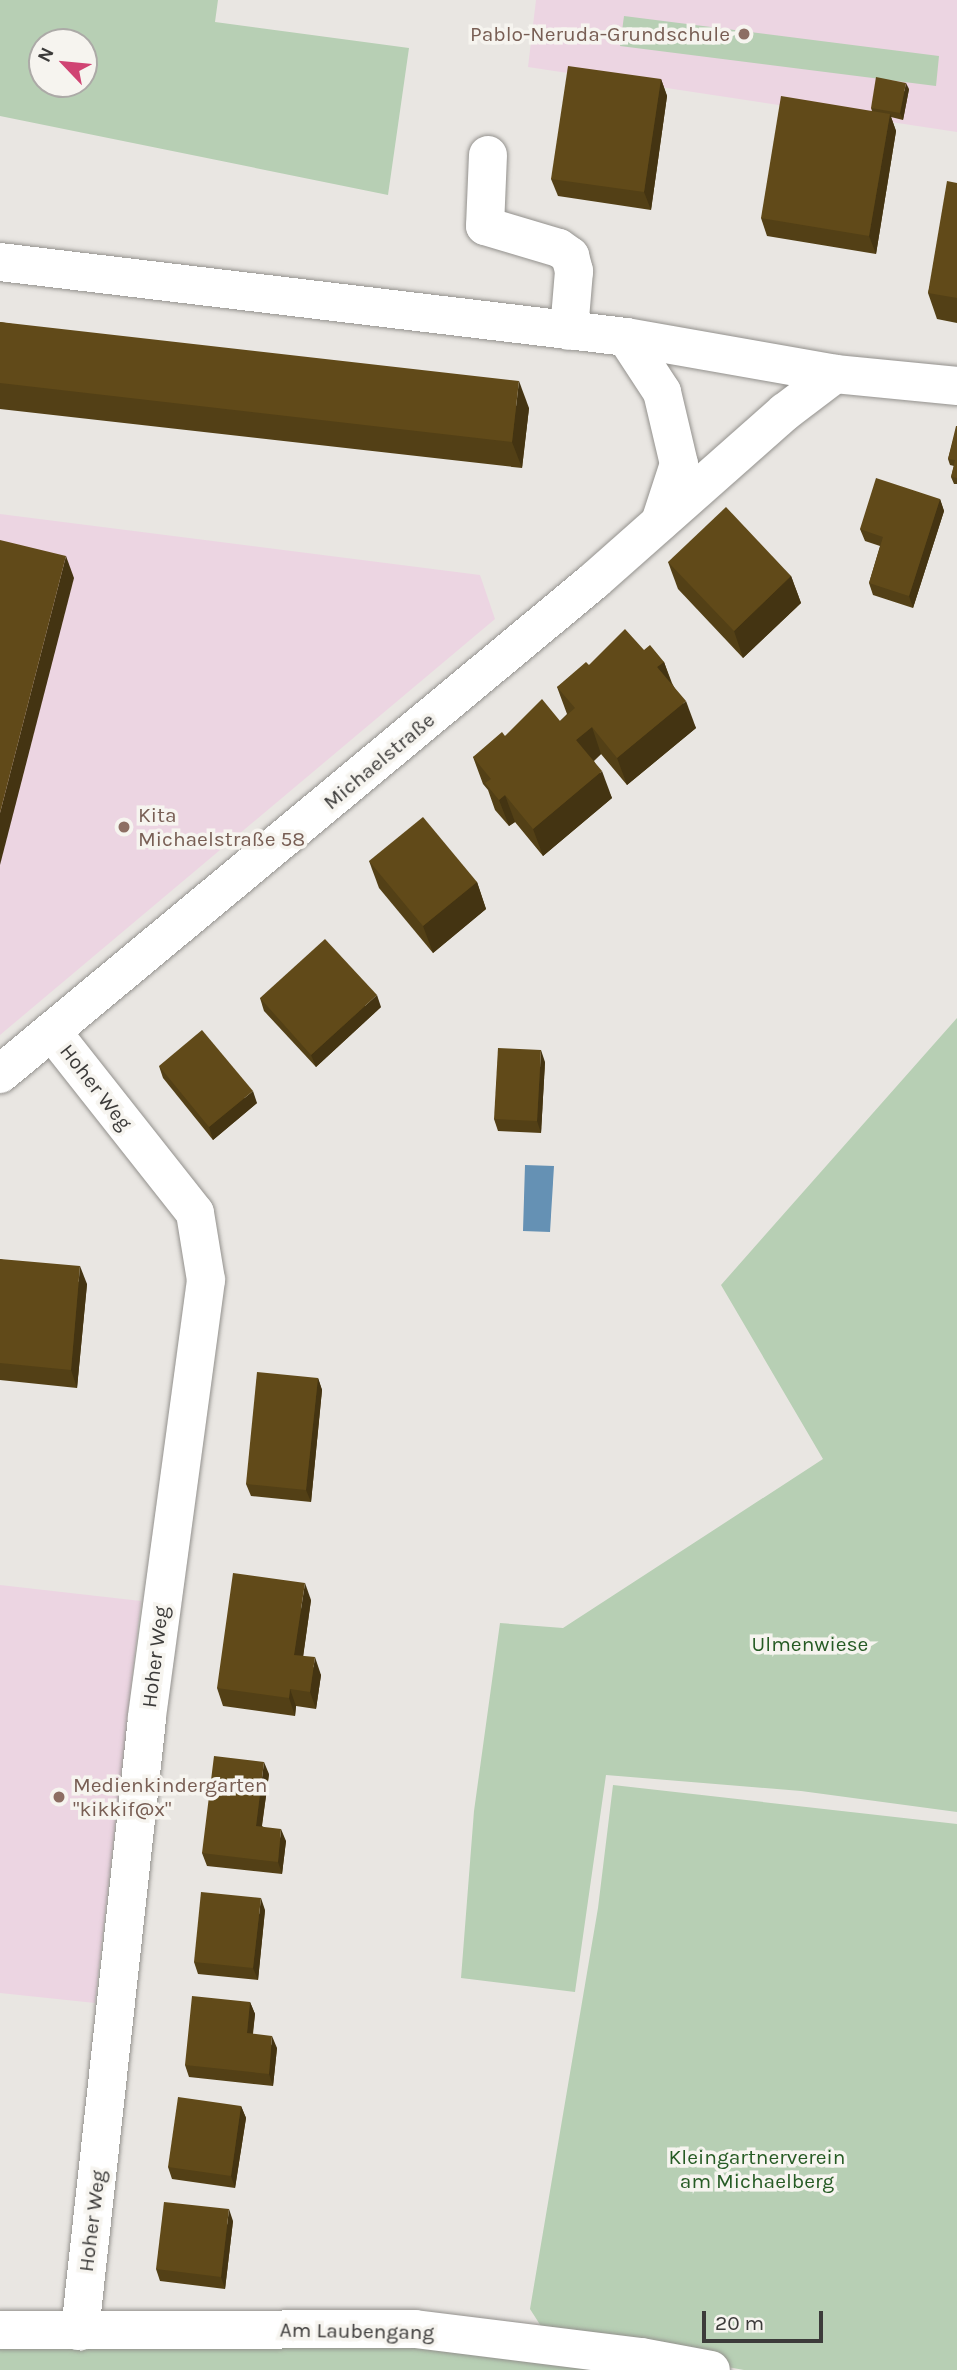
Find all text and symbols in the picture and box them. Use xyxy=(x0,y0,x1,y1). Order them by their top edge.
place label: Pablo-Neruda-Grundschule xyxy=(470,21,730,47)
marker: Pablo-Neruda-Grundschule xyxy=(736,26,752,42)
north arrow xyxy=(28,28,98,98)
text: N xyxy=(33,44,59,66)
street label: Michaelstraße xyxy=(318,707,440,815)
place label: Kita Michaelstraße 58 xyxy=(138,802,305,852)
marker: Kita Michaelstraße 58 xyxy=(116,819,132,835)
street label: Hoher Weg xyxy=(55,1039,137,1135)
street label: Hoher Weg xyxy=(136,1605,174,1709)
park label: Ulmenwiese xyxy=(752,1631,868,1657)
place label: Medienkindergarten "kikkif@x" xyxy=(73,1772,267,1822)
marker: Medienkindergarten "kikkif@x" xyxy=(51,1789,67,1805)
park label: Kleingartnerverein am Michaelberg xyxy=(669,2144,845,2194)
street label: Hoher Weg xyxy=(73,2169,111,2273)
scale bar xyxy=(705,2296,826,2340)
text: 20 m xyxy=(715,2311,764,2335)
street label: Am Laubengang xyxy=(279,2317,435,2345)

